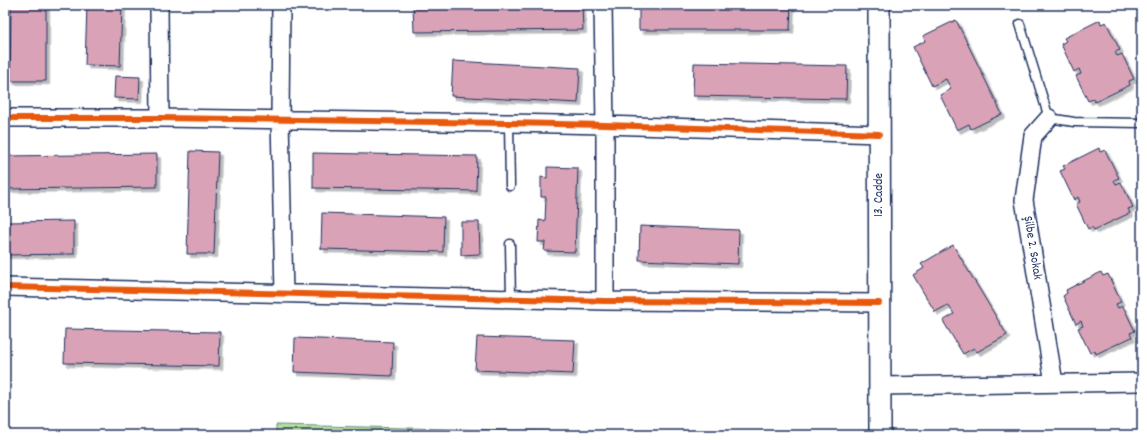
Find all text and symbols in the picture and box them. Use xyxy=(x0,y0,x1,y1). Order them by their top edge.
street label: 13. Cadde xyxy=(870,173,889,217)
street label: Şilbe 2. Sokak xyxy=(1018,215,1046,281)

